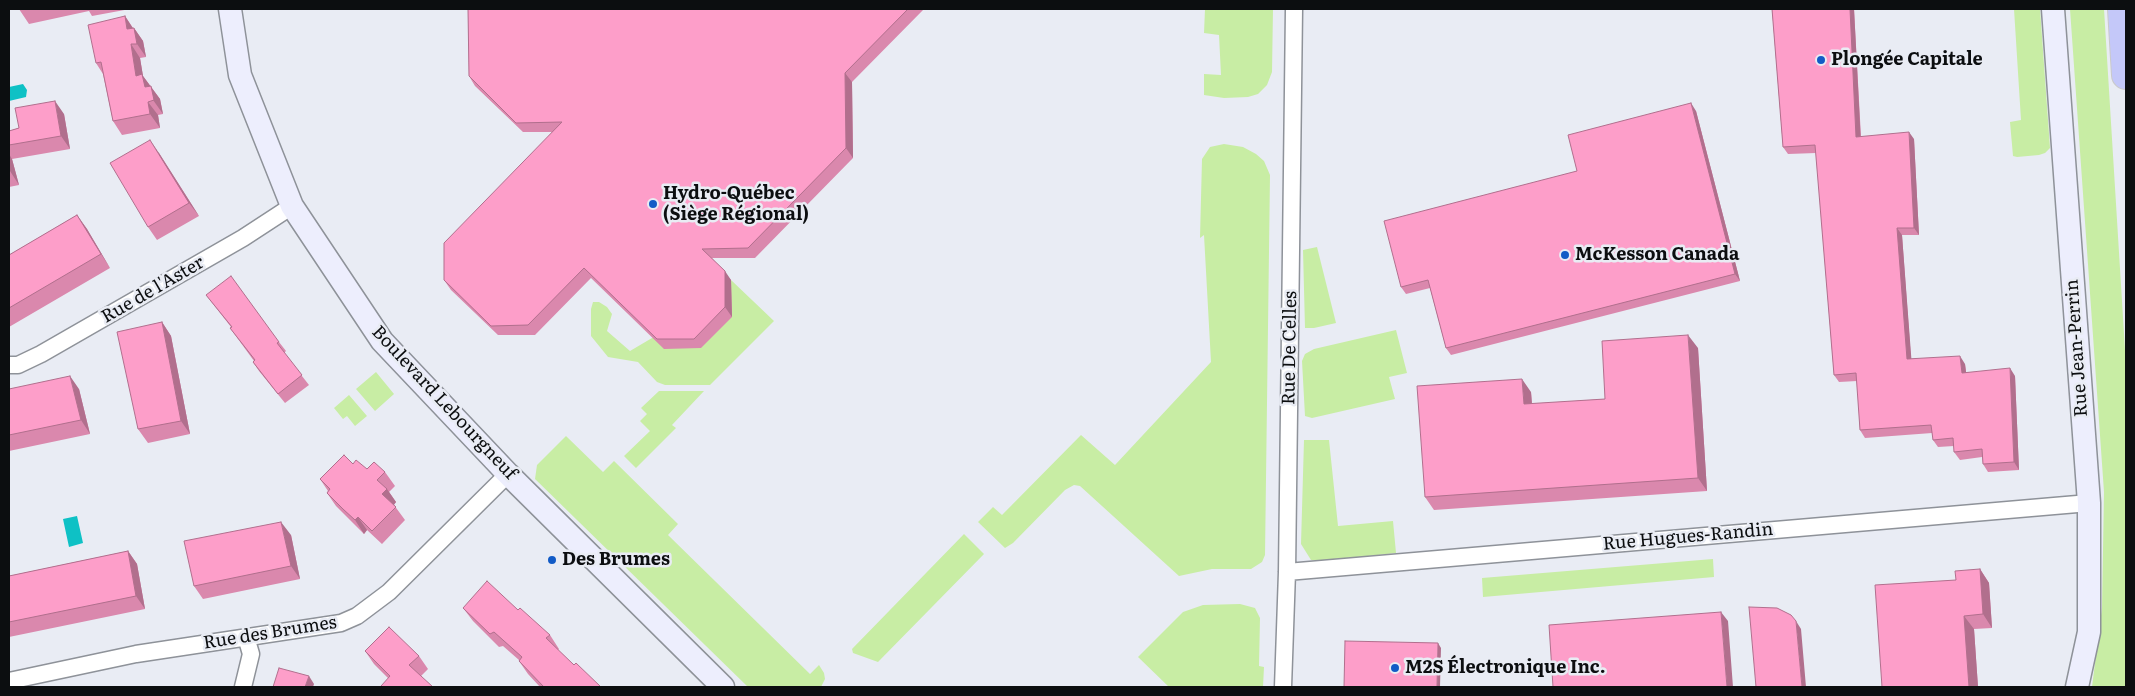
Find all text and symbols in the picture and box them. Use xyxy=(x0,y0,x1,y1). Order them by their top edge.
place label: Plongée Capitale xyxy=(1831,49,1983,71)
marker: Plongée Capitale xyxy=(1815,54,1827,66)
place label: Hydro-Québec (Siège Régional) xyxy=(663,183,809,225)
marker: Hydro-Québec (Siège Régional) xyxy=(647,198,659,210)
place label: McKesson Canada xyxy=(1575,244,1739,266)
marker: McKesson Canada xyxy=(1559,249,1571,261)
street label: Rue de l'Aster xyxy=(98,252,208,328)
street label: Rue Jean-Perrin xyxy=(2061,278,2093,418)
street label: Rue De Celles xyxy=(1278,291,1302,405)
street label: Boulevard Lebourgneuf xyxy=(367,322,521,484)
street label: Rue Hugues-Randin xyxy=(1602,519,1774,555)
place label: Des Brumes xyxy=(562,549,670,571)
marker: Des Brumes xyxy=(546,554,558,566)
street label: Rue des Brumes xyxy=(202,612,338,654)
place label: M2S Électronique Inc. xyxy=(1405,657,1606,679)
marker: M2S Électronique Inc. xyxy=(1389,662,1401,674)

